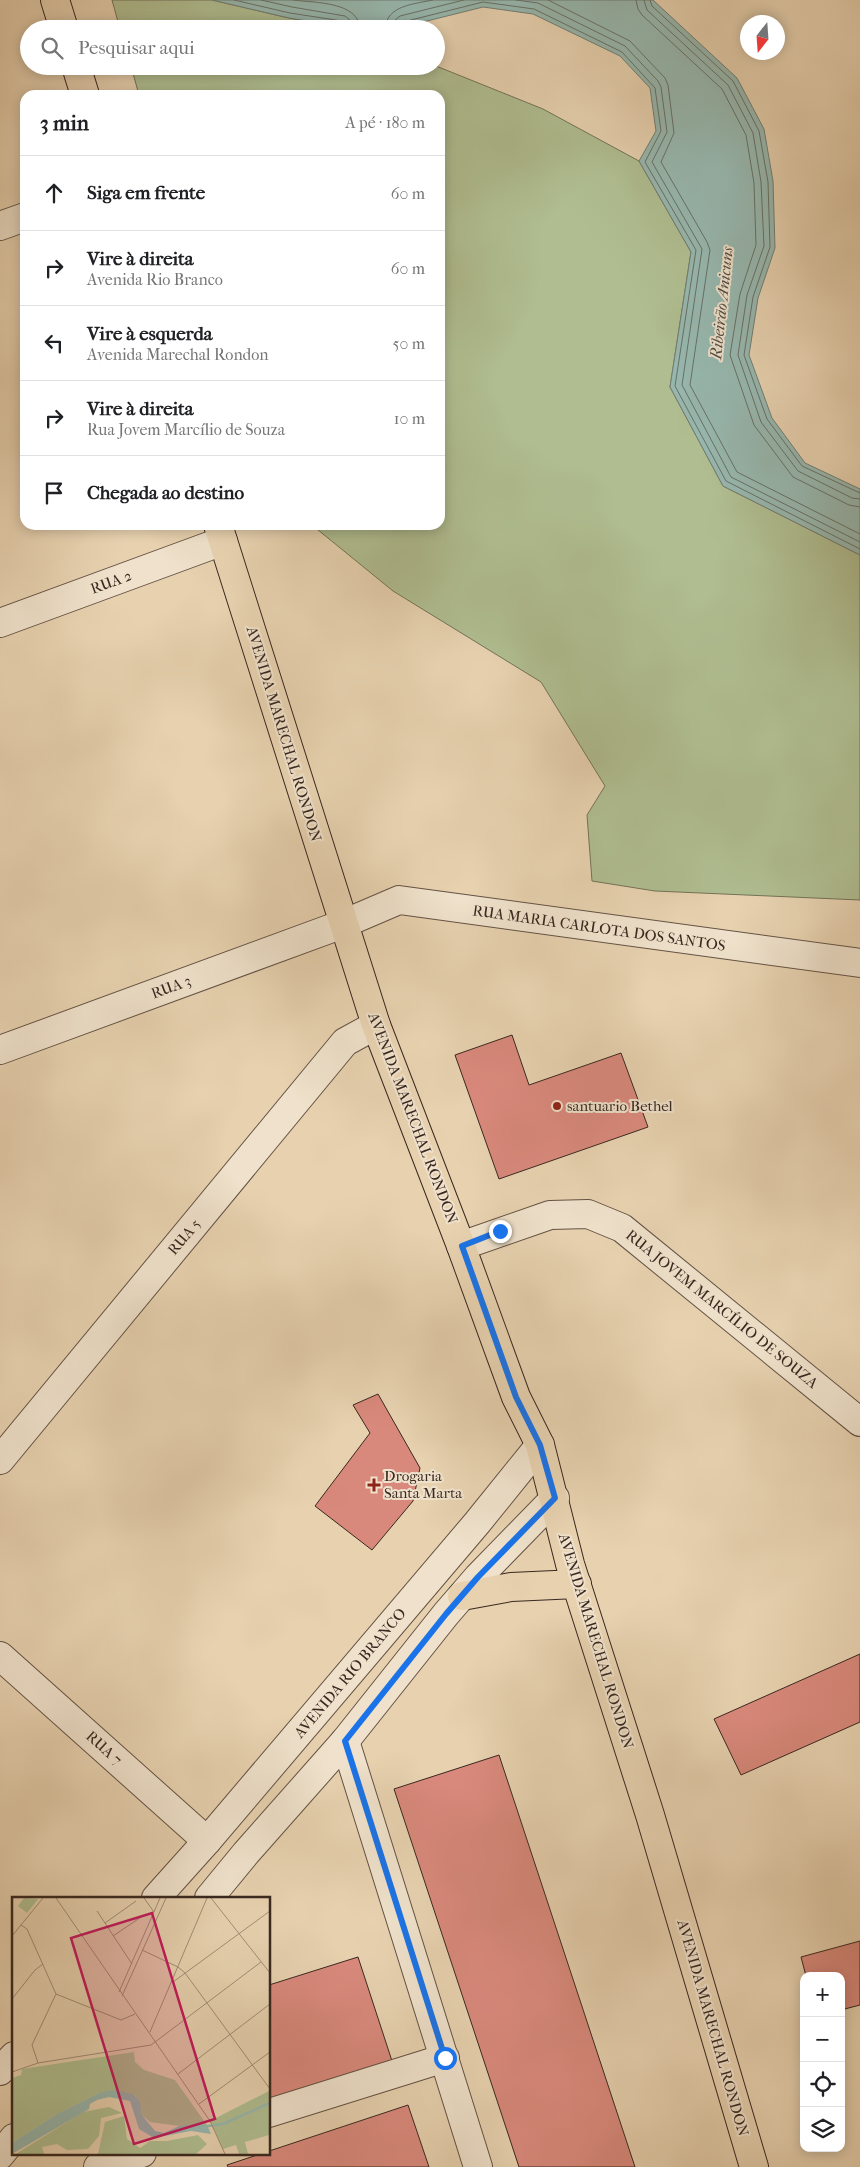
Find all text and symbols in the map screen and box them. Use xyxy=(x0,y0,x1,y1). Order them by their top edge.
north arrow xyxy=(740,15,785,60)
search box xyxy=(20,20,445,75)
icon: search xyxy=(38,34,66,62)
text: Pesquisar aqui xyxy=(78,37,195,59)
text: 3 min xyxy=(40,111,89,135)
text: A pé · 180 m xyxy=(345,113,425,132)
icon: ahead xyxy=(40,179,68,207)
text: Siga em frente xyxy=(87,182,205,204)
text: 60 m xyxy=(391,184,425,203)
water label: Ribeirão Anicuns xyxy=(706,245,737,361)
text: Vire à direita xyxy=(87,248,194,270)
icon: right xyxy=(40,254,68,282)
text: 60 m xyxy=(391,259,425,278)
text: Avenida Rio Branco xyxy=(87,270,223,289)
text: Vire à esquerda xyxy=(87,323,213,345)
icon: left xyxy=(40,329,68,357)
text: 50 m xyxy=(393,334,425,353)
text: Avenida Marechal Rondon xyxy=(87,345,269,364)
text: Vire à direita xyxy=(87,398,194,420)
icon: right xyxy=(40,404,68,432)
text: 10 m xyxy=(394,409,425,428)
text: Rua Jovem Marcílio de Souza xyxy=(87,420,285,439)
icon: arrive xyxy=(40,479,68,507)
text: Chegada ao destino xyxy=(87,482,244,504)
street label: RUA 2 xyxy=(88,566,134,598)
street label: AVENIDA MARECHAL RONDON xyxy=(242,623,326,845)
street label: RUA MARIA CARLOTA DOS SANTOS xyxy=(471,901,727,955)
street label: RUA 3 xyxy=(149,972,193,1002)
street label: AVENIDA MARECHAL RONDON xyxy=(364,1009,462,1227)
place label: santuario Bethel xyxy=(567,1097,673,1115)
marker: santuario Bethel xyxy=(551,1100,563,1112)
street label: RUA 5 xyxy=(164,1215,204,1259)
route end xyxy=(489,1220,512,1243)
street label: RUA JOVEM MARCÍLIO DE SOUZA xyxy=(622,1226,822,1392)
place label: Drogaria Santa Marta xyxy=(384,1467,463,1502)
marker: Drogaria Santa Marta xyxy=(368,1479,380,1491)
street label: AVENIDA MARECHAL RONDON xyxy=(554,1530,638,1752)
street label: AVENIDA RIO BRANCO xyxy=(290,1604,410,1742)
street label: RUA 7 xyxy=(82,1727,126,1769)
inset map xyxy=(12,1897,270,2154)
street label: AVENIDA MARECHAL RONDON xyxy=(673,1917,753,2139)
map controls xyxy=(800,1972,845,2152)
button: + xyxy=(800,1972,845,2017)
button: − xyxy=(800,2017,845,2062)
route start xyxy=(434,2047,457,2070)
button: locate xyxy=(800,2062,845,2107)
button: layers xyxy=(800,2107,845,2152)

